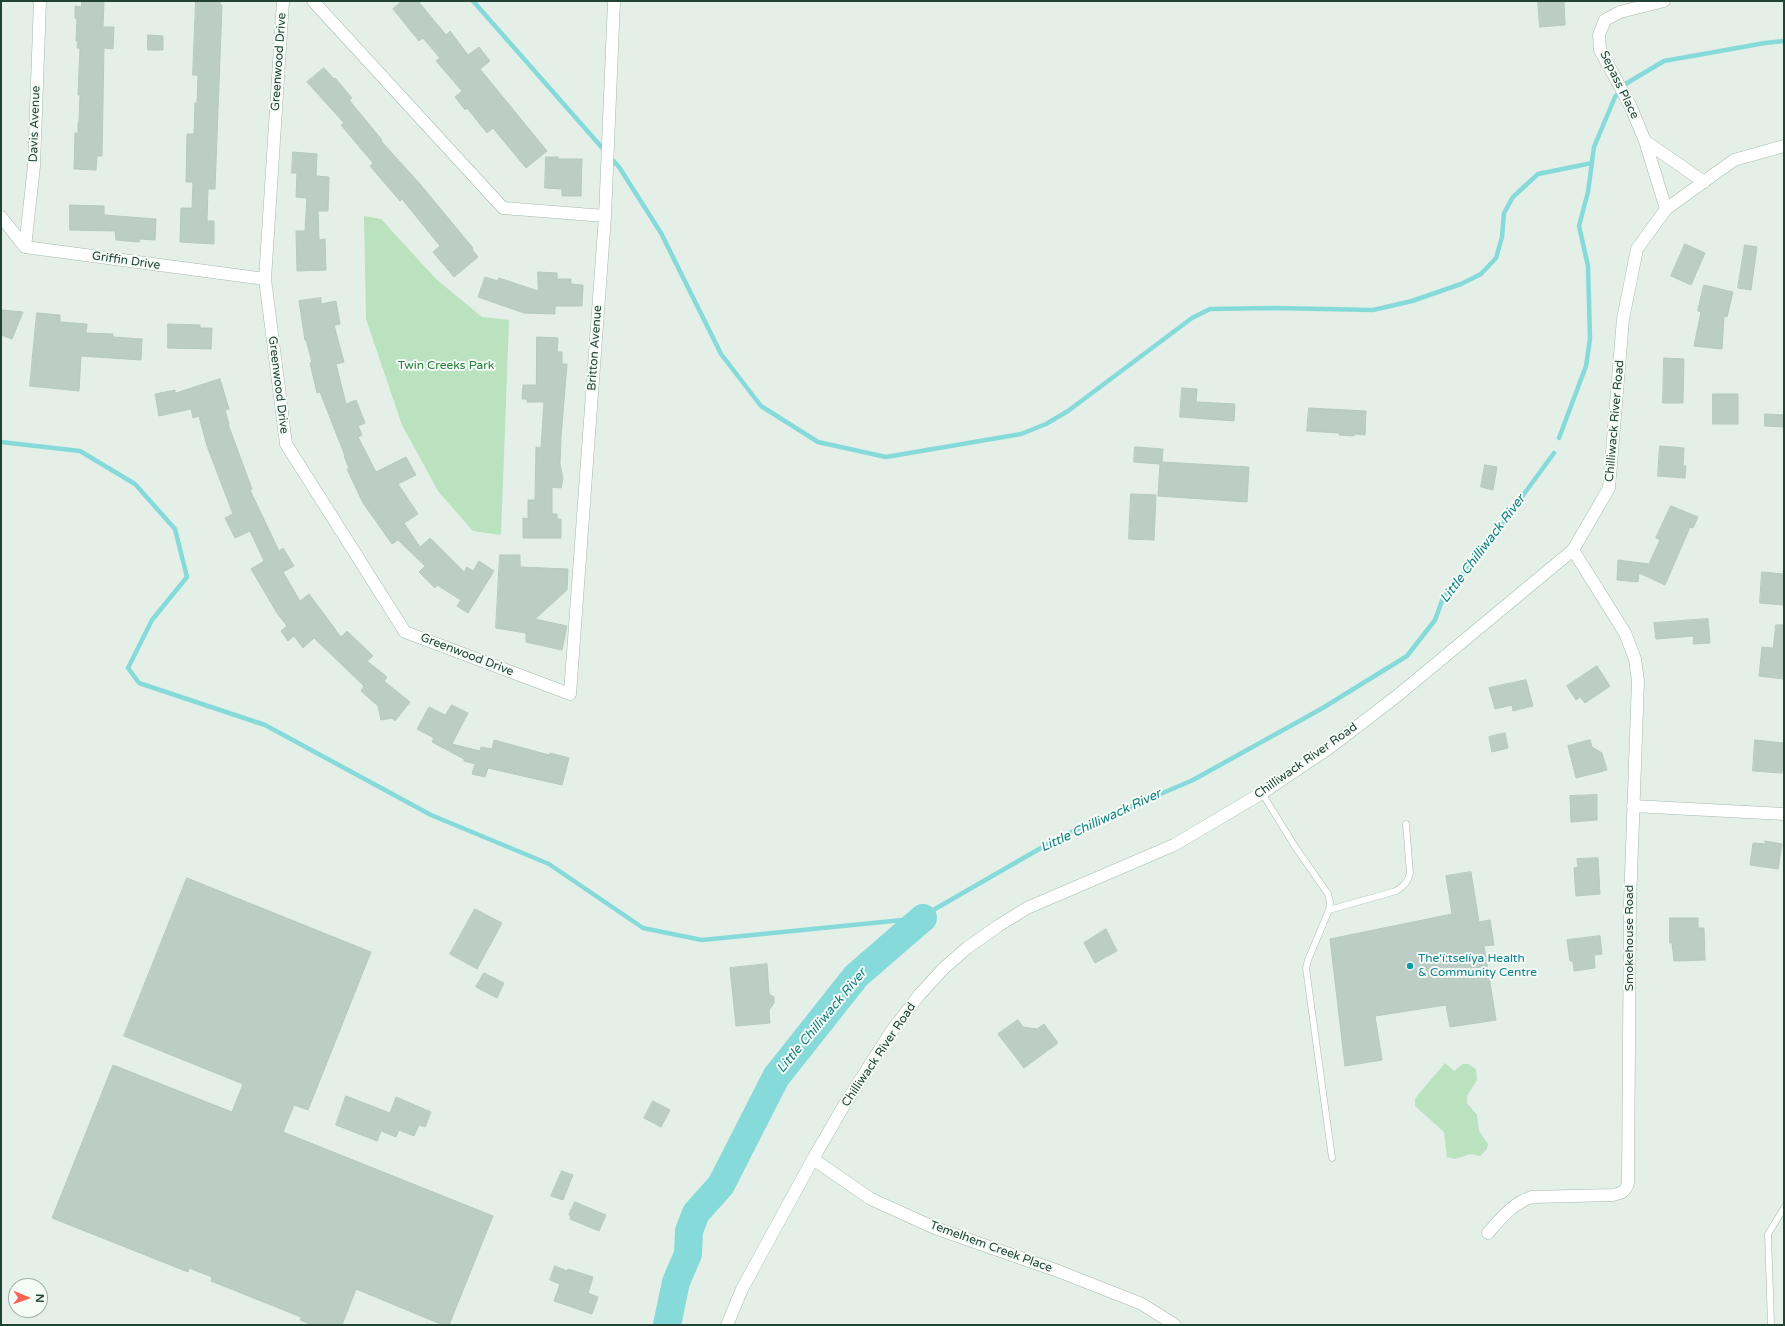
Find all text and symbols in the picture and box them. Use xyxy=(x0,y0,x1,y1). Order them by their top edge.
street label: Greenwood Drive xyxy=(268,12,290,112)
street label: Sepass Place xyxy=(1596,49,1642,121)
street label: Davis Avenue xyxy=(26,85,44,163)
street label: Griffin Drive xyxy=(91,249,161,273)
street label: Britton Avenue xyxy=(585,305,605,391)
street label: Greenwood Drive xyxy=(265,335,291,435)
park label: Twin Creeks Park xyxy=(398,359,494,373)
street label: Chilliwack River Road xyxy=(1602,359,1628,483)
water label: Little Chilliwack River xyxy=(1437,492,1529,606)
street label: Greenwood Drive xyxy=(418,631,516,679)
street label: Chilliwack River Road xyxy=(1252,720,1360,802)
water label: Little Chilliwack River xyxy=(1038,786,1164,856)
street label: Smokehouse Road xyxy=(1623,885,1637,991)
place label: The'í:tselíya Health & Community Centre xyxy=(1418,952,1537,980)
marker: The'í:tselíya Health & Community Centre xyxy=(1405,961,1415,971)
water label: Little Chilliwack River xyxy=(774,966,870,1076)
street label: Chilliwack River Road xyxy=(839,1000,919,1110)
street label: Temelhem Creek Place xyxy=(928,1218,1054,1276)
north arrow xyxy=(8,1278,48,1318)
text: N xyxy=(33,1294,46,1303)

